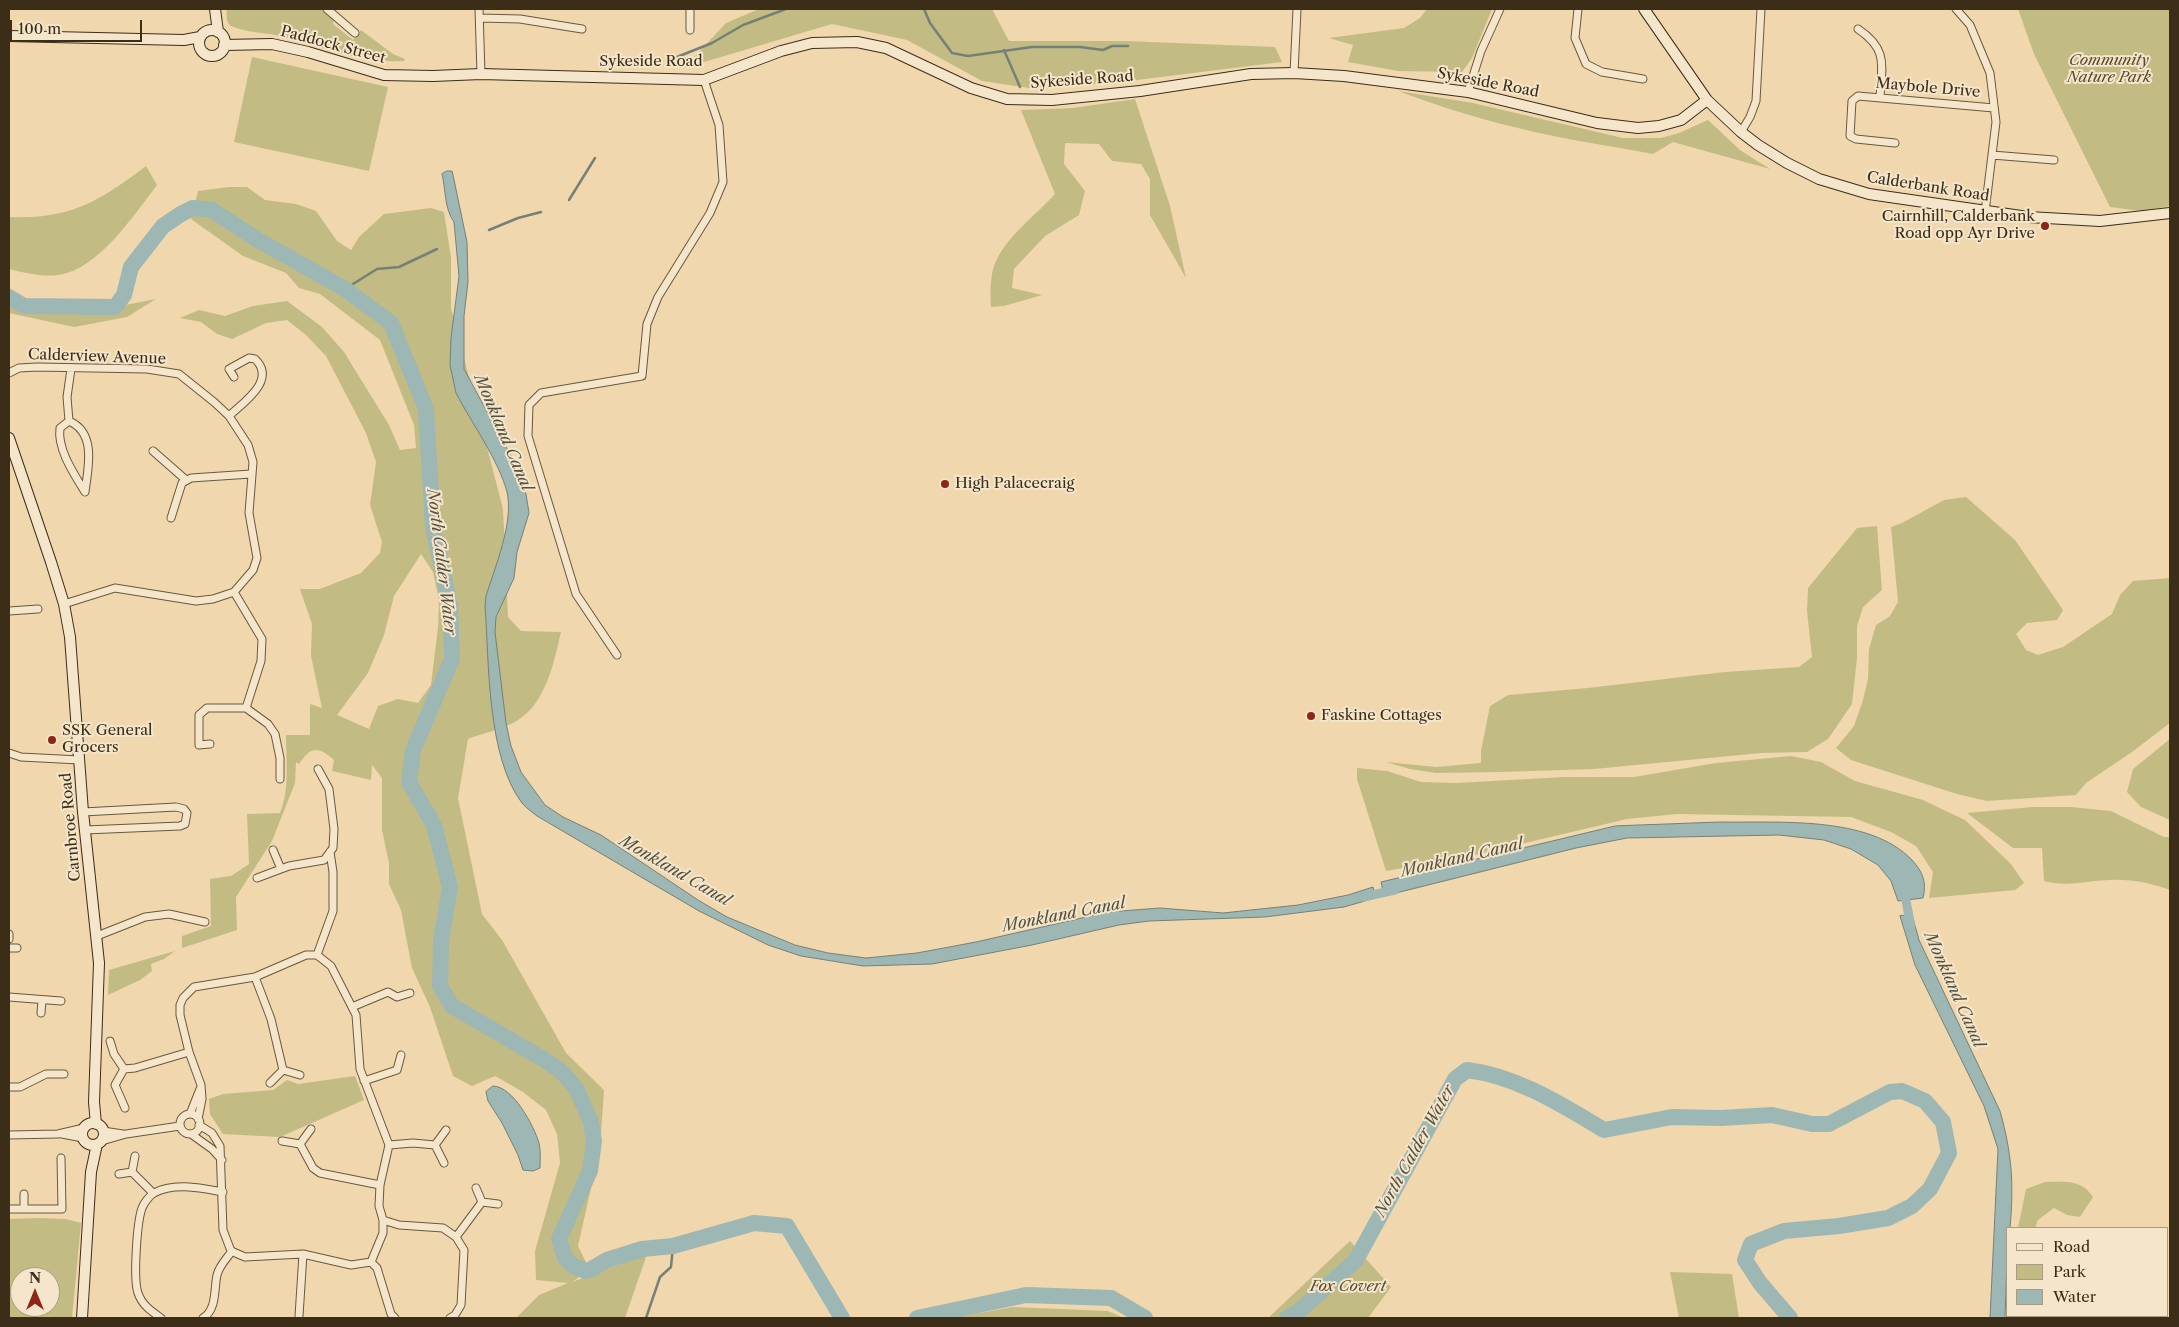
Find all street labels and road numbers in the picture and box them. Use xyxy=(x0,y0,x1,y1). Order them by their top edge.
street label: Paddock Street xyxy=(278,22,388,68)
street label: Sykeside Road xyxy=(599,53,703,71)
street label: Sykeside Road xyxy=(1436,64,1540,102)
street label: Sykeside Road xyxy=(1030,67,1134,93)
street label: Maybole Drive xyxy=(1875,74,1981,102)
street label: Calderbank Road xyxy=(1865,168,1991,206)
street label: Calderview Avenue xyxy=(28,346,166,368)
street label: Carnbroe Road xyxy=(57,772,85,882)

